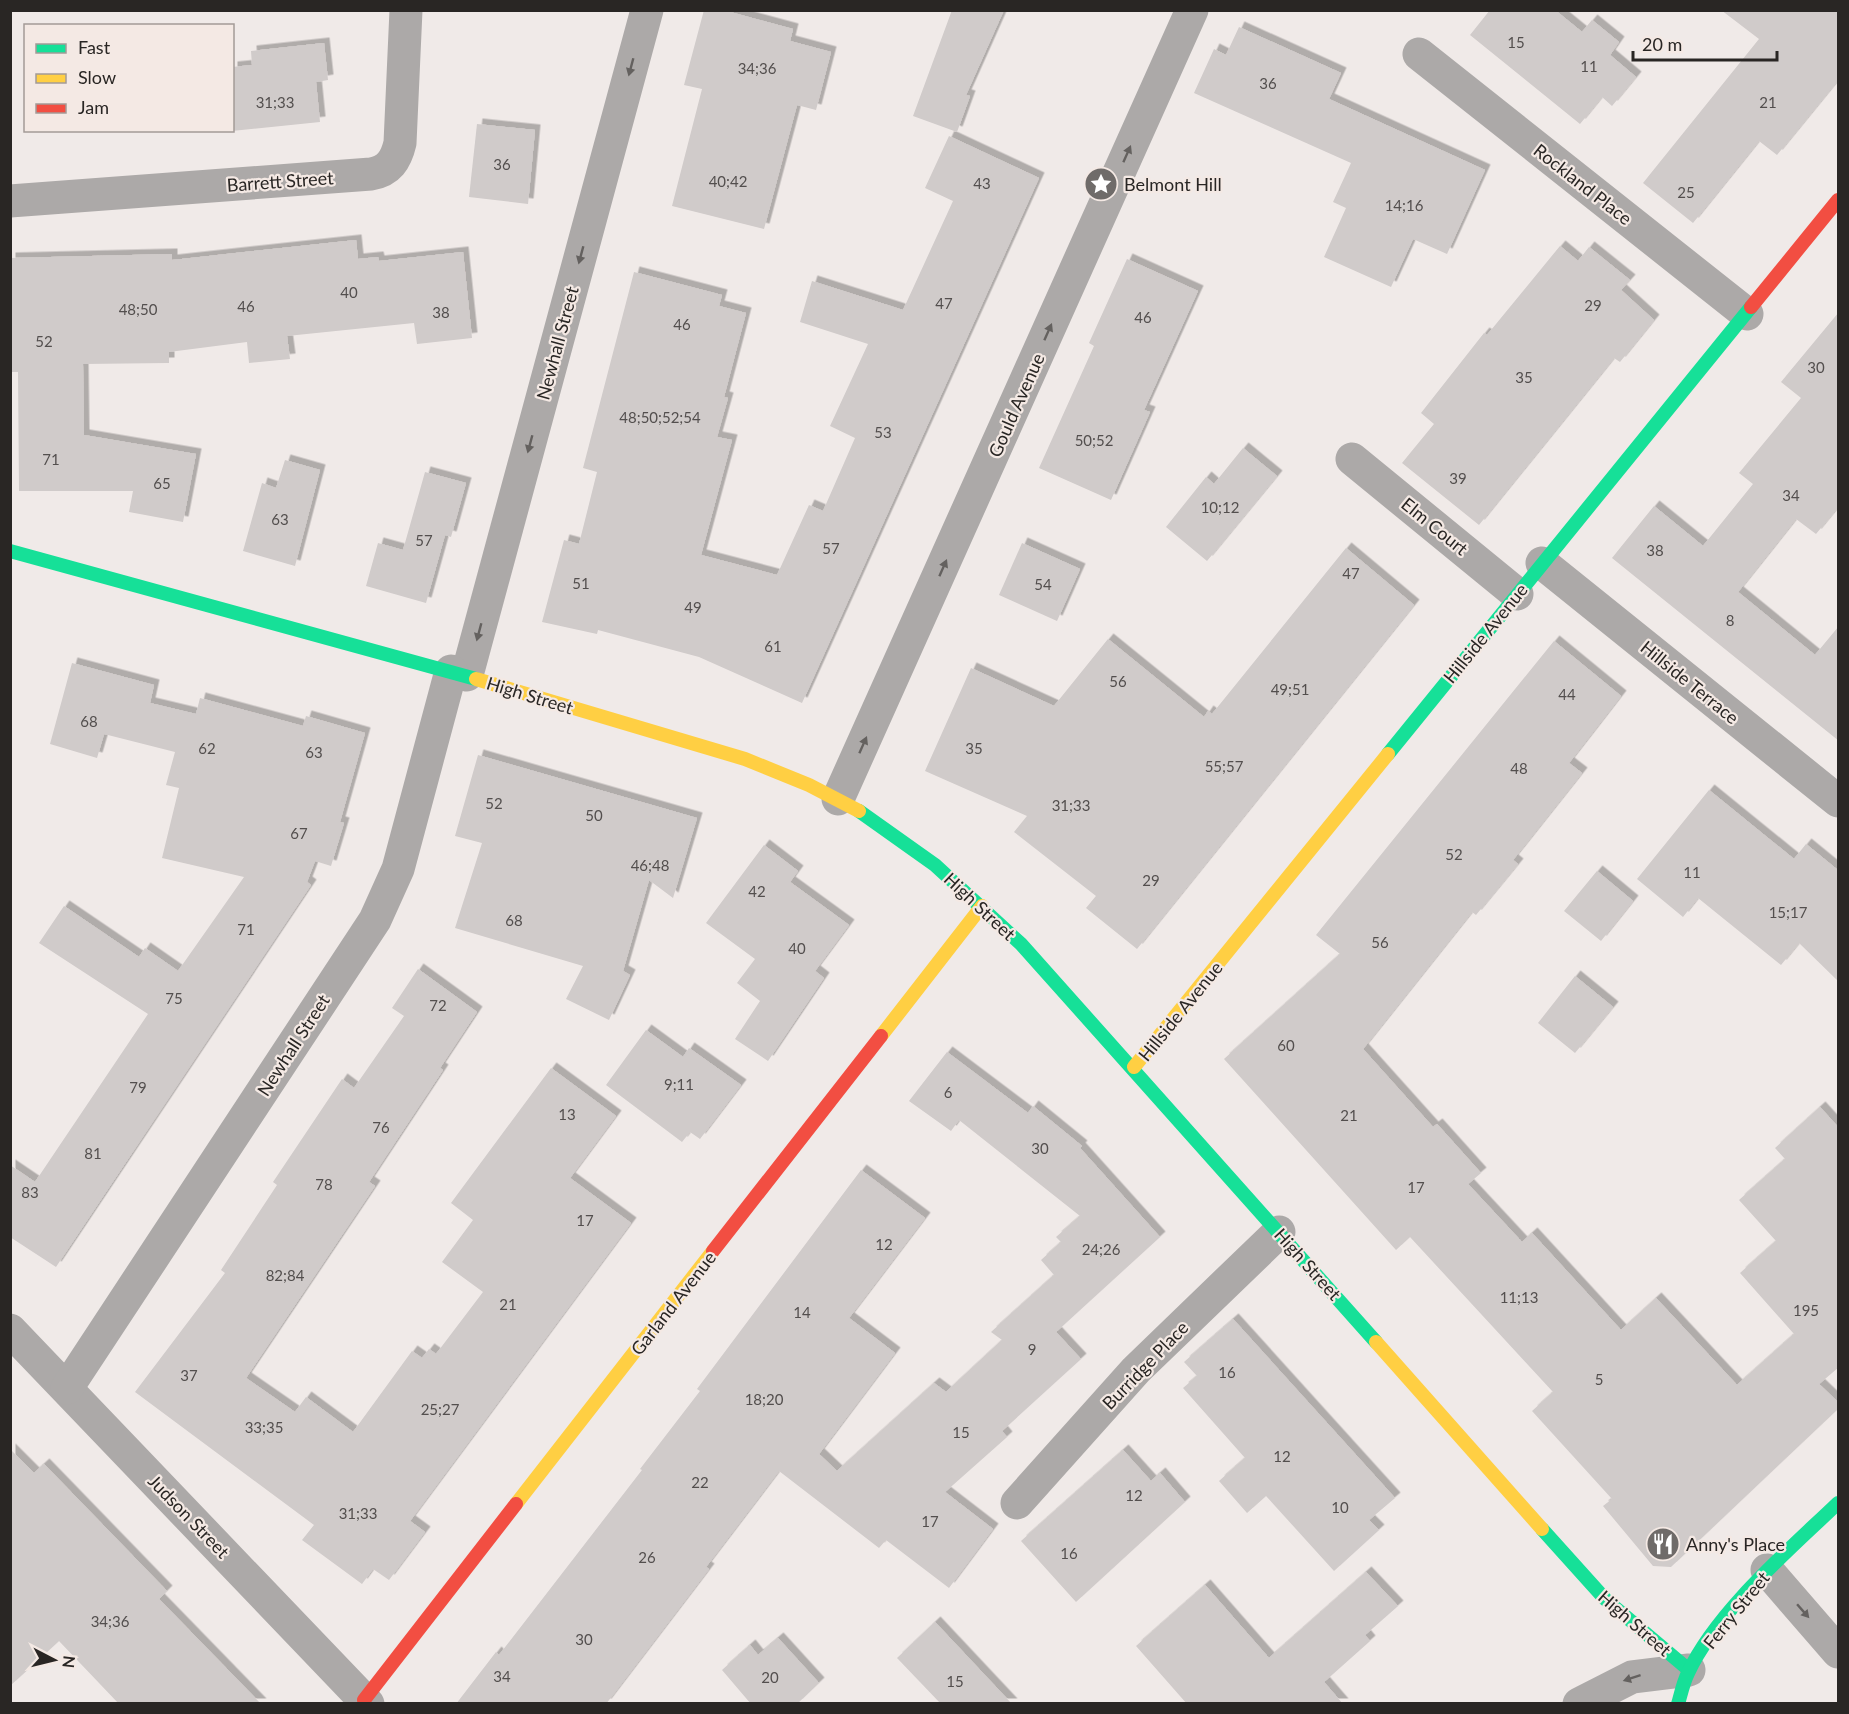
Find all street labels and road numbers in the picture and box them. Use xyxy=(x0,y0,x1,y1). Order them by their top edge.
street label: Rockland Place xyxy=(1530,139,1636,229)
street label: Barrett Street xyxy=(226,166,335,196)
street label: Newhall Street xyxy=(531,283,583,402)
street label: Gould Avenue xyxy=(983,350,1049,460)
street label: Elm Court xyxy=(1397,493,1473,560)
street label: Hillside Avenue xyxy=(1438,579,1532,687)
street label: Hillside Terrace xyxy=(1636,636,1744,728)
street label: High Street xyxy=(484,671,576,719)
street label: High Street xyxy=(940,867,1021,945)
street label: Hillside Avenue xyxy=(1133,957,1227,1065)
street label: Newhall Street xyxy=(252,990,334,1100)
street label: High Street xyxy=(1270,1223,1346,1305)
street label: Garland Avenue xyxy=(626,1247,720,1359)
street label: Burridge Place xyxy=(1097,1316,1193,1414)
street label: Judson Street xyxy=(144,1470,235,1563)
street label: Ferry Street xyxy=(1698,1567,1774,1653)
street label: High Street xyxy=(1594,1585,1676,1661)

